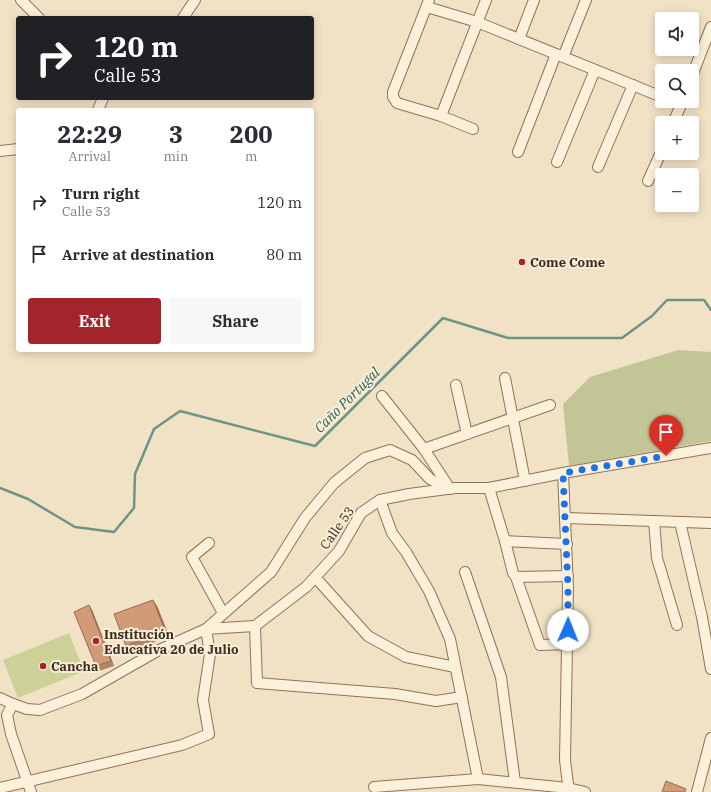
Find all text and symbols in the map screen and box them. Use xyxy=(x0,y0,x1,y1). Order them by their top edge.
map controls xyxy=(655,12,699,212)
button: sound xyxy=(655,12,699,56)
text: 120 m xyxy=(94,28,178,65)
icon: right xyxy=(28,32,80,84)
text: Calle 53 xyxy=(94,64,162,87)
button: search xyxy=(655,64,699,108)
button: + xyxy=(655,116,699,160)
text: 22:29 xyxy=(57,118,122,150)
text: 3 xyxy=(169,118,183,150)
text: 200 xyxy=(230,118,273,150)
text: Arrival xyxy=(69,148,111,165)
text: min xyxy=(163,148,188,165)
text: m xyxy=(245,148,257,165)
button: − xyxy=(655,168,699,212)
text: Turn right xyxy=(62,184,140,203)
icon: right xyxy=(28,191,50,213)
text: 120 m xyxy=(257,193,302,212)
text: Calle 53 xyxy=(62,203,111,220)
icon: arrive xyxy=(28,243,50,265)
text: Arrive at destination xyxy=(62,245,214,264)
text: 80 m xyxy=(266,245,302,264)
place label: Come Come xyxy=(530,254,605,271)
marker: Come Come xyxy=(517,257,527,267)
button: Exit xyxy=(28,298,161,344)
button: Share xyxy=(169,298,302,344)
water label: Caño Portugal xyxy=(310,363,384,437)
pin xyxy=(649,415,683,456)
icon: arrive xyxy=(655,421,677,443)
street label: Calle 53 xyxy=(316,503,358,553)
position arrow xyxy=(547,609,589,651)
place label: Institución Educativa 20 de Julio xyxy=(104,626,239,658)
marker: Institución Educativa 20 de Julio xyxy=(91,636,101,646)
place label: Cancha xyxy=(51,658,99,675)
marker: Cancha xyxy=(38,661,48,671)

